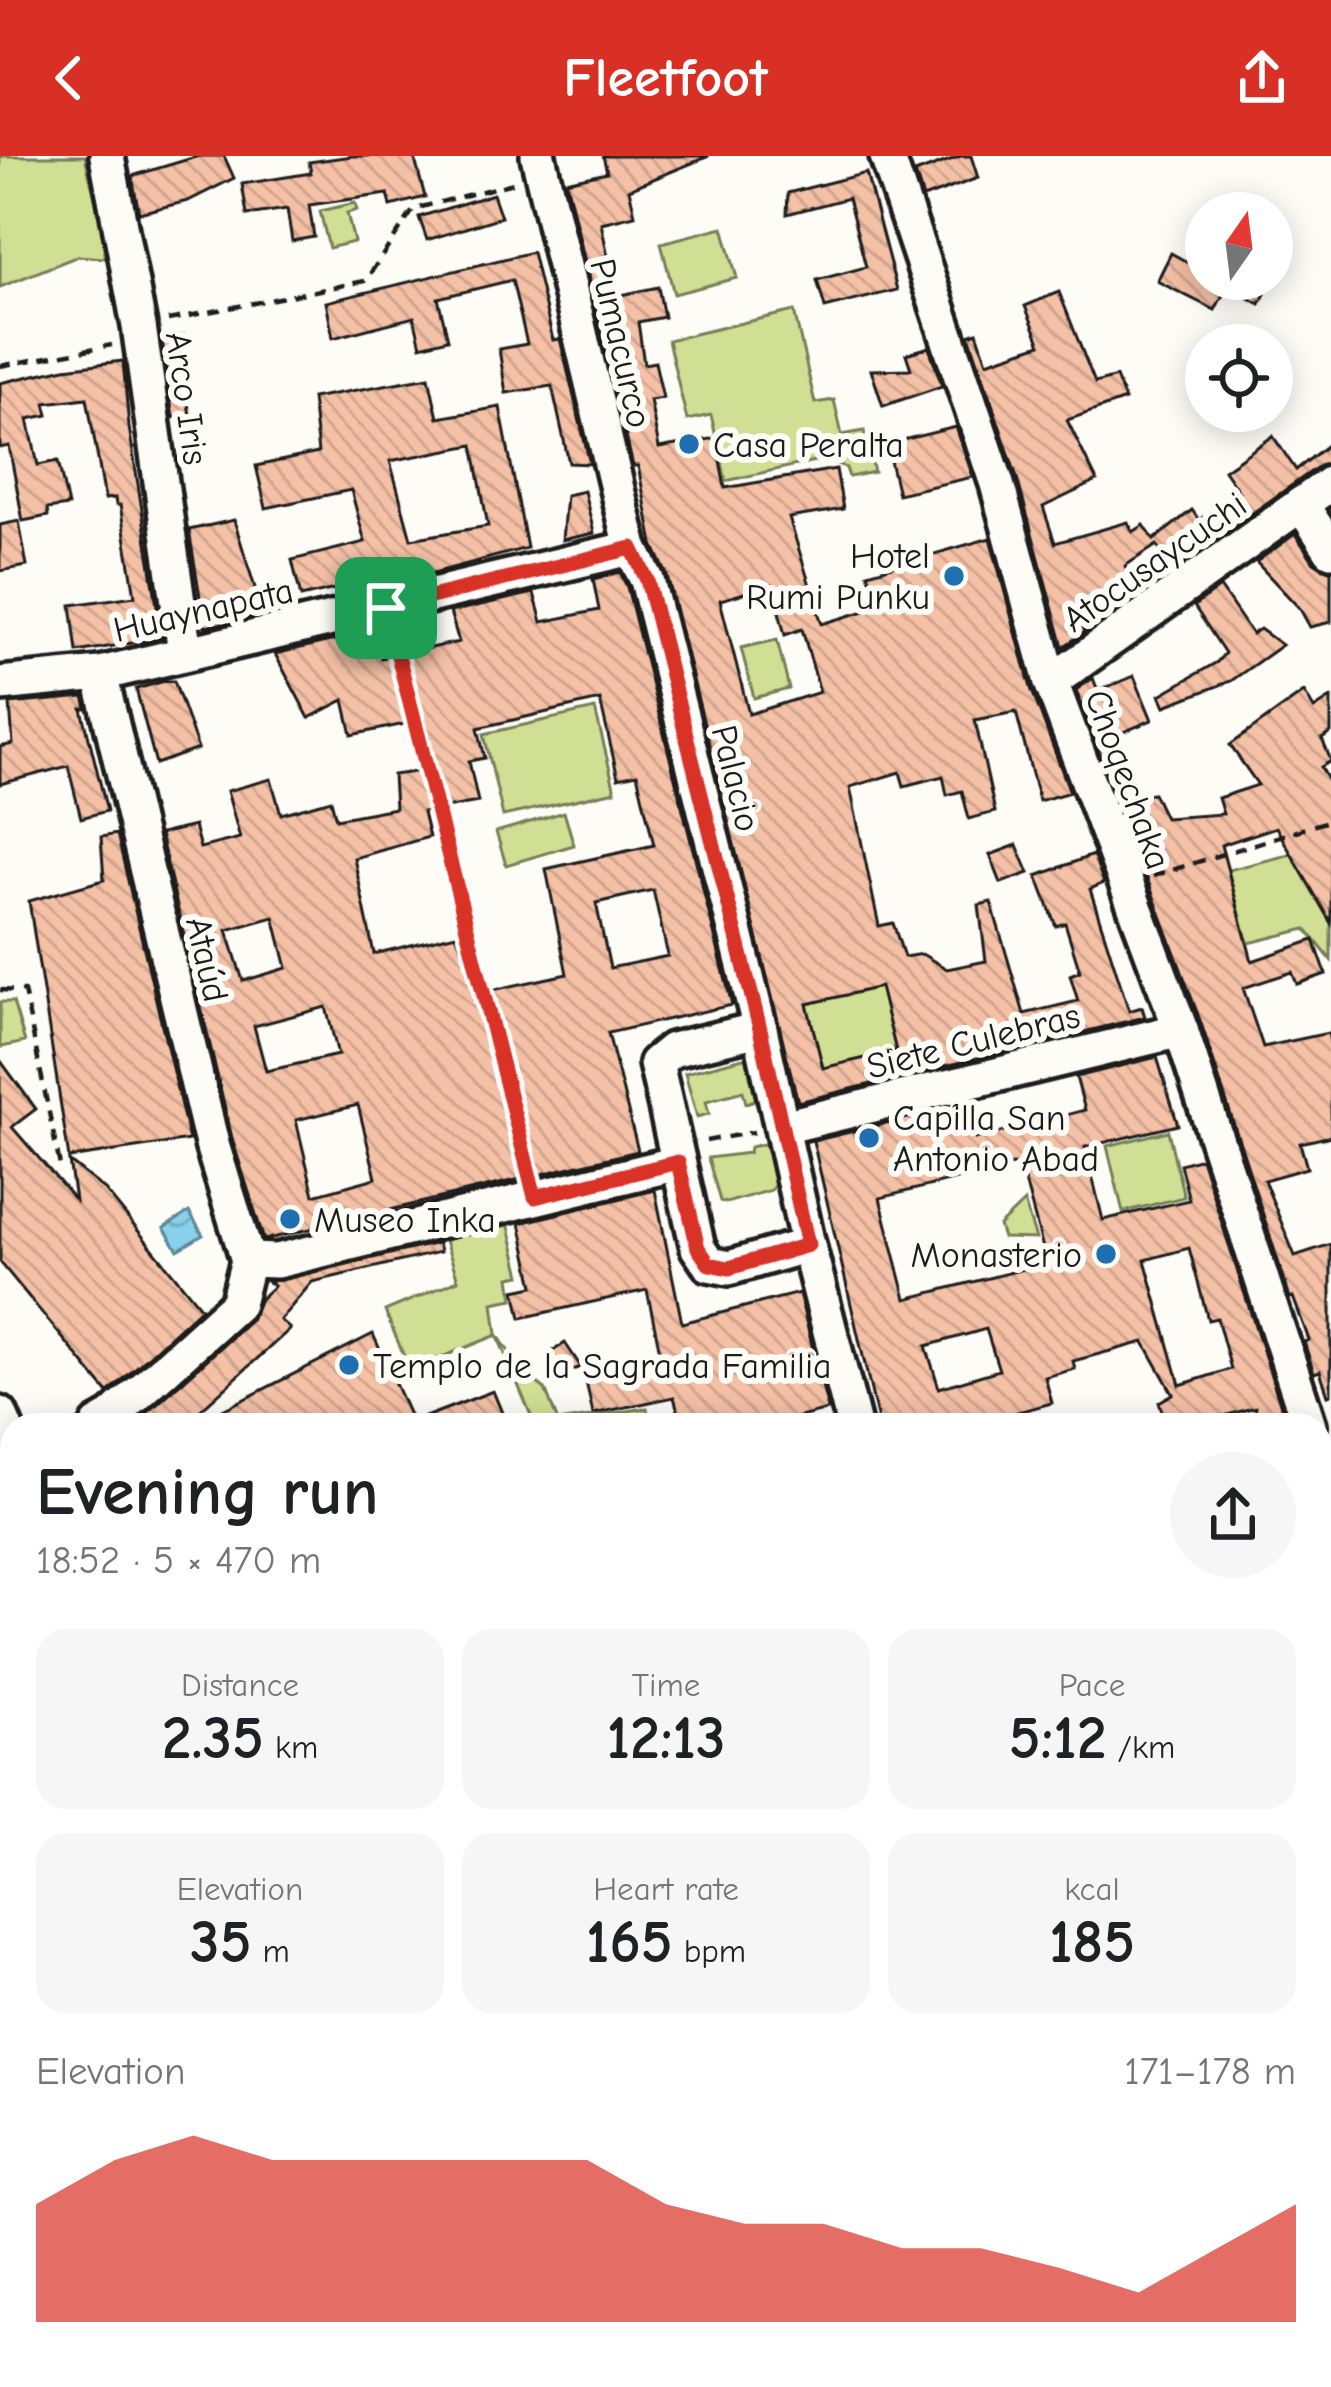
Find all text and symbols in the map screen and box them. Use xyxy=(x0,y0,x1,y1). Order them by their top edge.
icon: back xyxy=(36,45,102,111)
icon: share xyxy=(1229,45,1295,111)
text: Fleetfoot xyxy=(563,47,768,110)
north arrow xyxy=(1185,192,1293,300)
map controls xyxy=(1185,192,1293,432)
street label: Pumacurco xyxy=(581,255,660,432)
button: locate xyxy=(1185,324,1293,432)
street label: Arco Iris xyxy=(157,329,216,467)
place label: Casa Peralta xyxy=(713,425,904,466)
marker: Casa Peralta xyxy=(676,431,702,457)
street label: Atocusaycuchi xyxy=(1055,484,1254,641)
place label: Hotel Rumi Punku xyxy=(746,536,930,618)
pin xyxy=(335,557,437,659)
marker: Hotel Rumi Punku xyxy=(941,563,967,589)
street label: Huaynapata xyxy=(110,570,297,651)
icon: arrive xyxy=(353,575,419,641)
street label: Choqechaka xyxy=(1076,684,1179,875)
street label: Palacio xyxy=(703,721,769,836)
street label: Ataúd xyxy=(177,913,236,1006)
street label: Siete Culebras xyxy=(863,995,1084,1088)
place label: Capilla San Antonio Abad xyxy=(893,1098,1099,1180)
marker: Capilla San Antonio Abad xyxy=(856,1125,882,1151)
place label: Museo Inka xyxy=(314,1200,496,1241)
marker: Museo Inka xyxy=(277,1206,303,1232)
place label: Monasterio xyxy=(911,1235,1082,1276)
marker: Monasterio xyxy=(1093,1241,1119,1267)
place label: Templo de la Sagrada Familia xyxy=(373,1346,832,1387)
marker: Templo de la Sagrada Familia xyxy=(336,1352,362,1378)
button: share xyxy=(1170,1452,1296,1578)
text: Evening run xyxy=(36,1455,378,1531)
text: 18:52 · 5 × 470 m xyxy=(36,1538,321,1583)
text: Distance xyxy=(181,1666,299,1704)
text: Time xyxy=(632,1666,700,1704)
text: Pace xyxy=(1059,1666,1125,1704)
text: 2.35 xyxy=(162,1704,264,1773)
text: 12:13 xyxy=(606,1704,726,1773)
text: 5:12 xyxy=(1009,1704,1107,1773)
text: km xyxy=(264,1728,318,1766)
text: /km xyxy=(1107,1728,1175,1766)
text: Elevation xyxy=(177,1870,303,1908)
text: Heart rate xyxy=(593,1870,739,1908)
text: kcal xyxy=(1064,1870,1120,1908)
text: 35 xyxy=(190,1908,252,1977)
text: 165 xyxy=(586,1908,673,1977)
text: 185 xyxy=(1049,1908,1135,1977)
text: m xyxy=(252,1932,290,1970)
text: bpm xyxy=(673,1932,746,1970)
text: Elevation xyxy=(36,2049,185,2094)
text: 171–178 m xyxy=(1124,2049,1296,2094)

